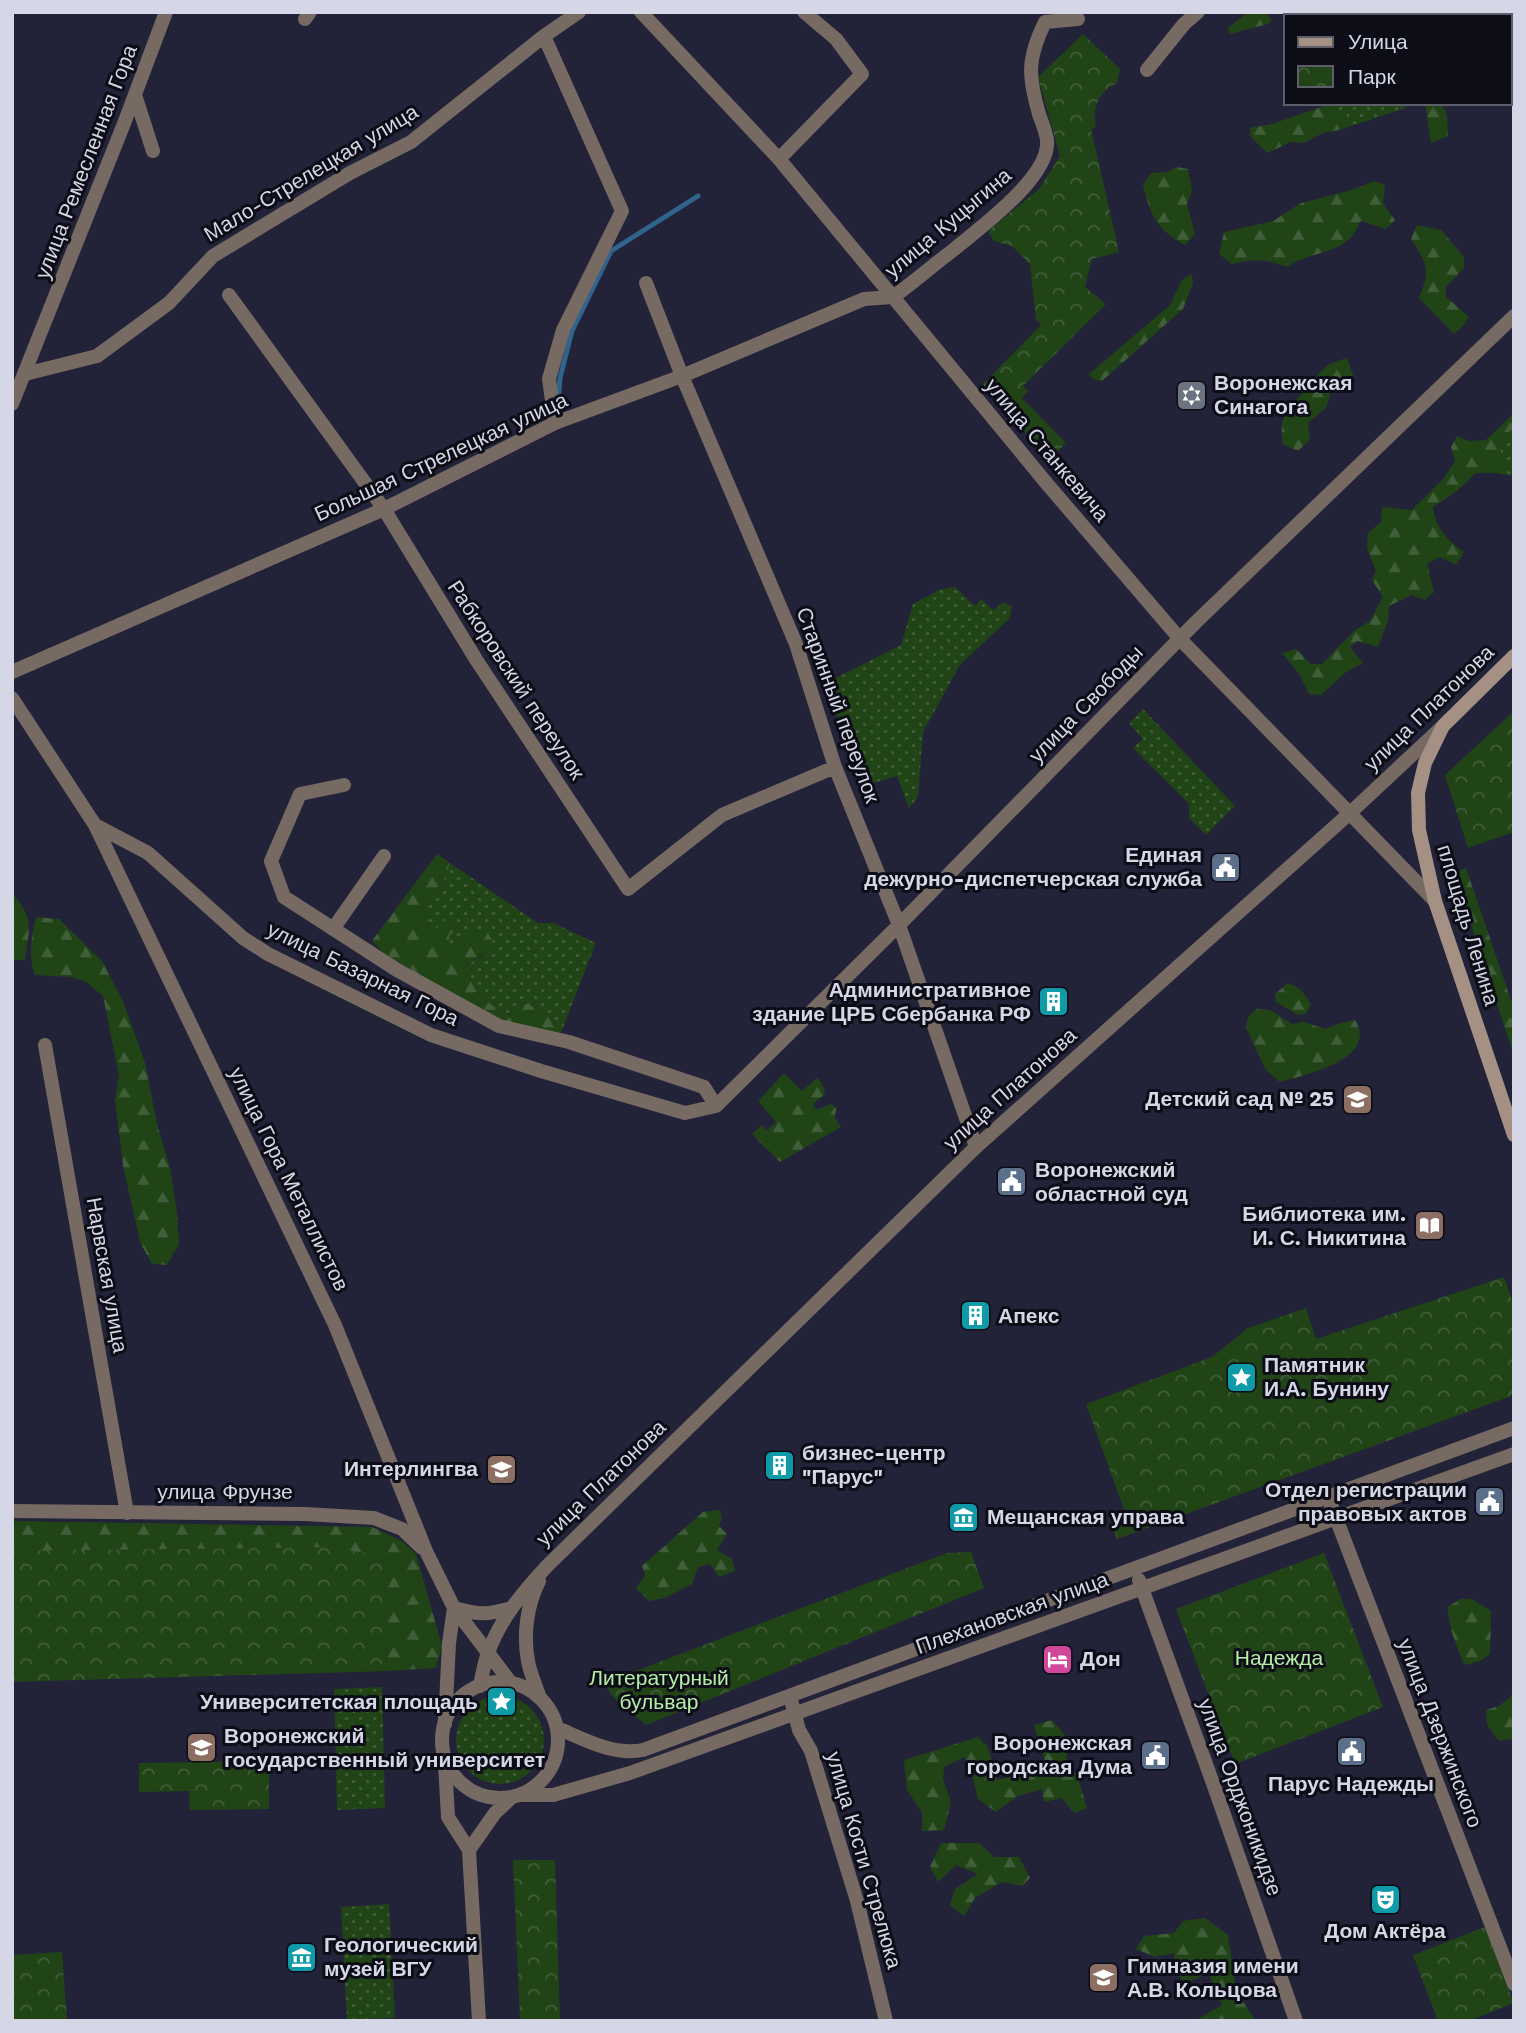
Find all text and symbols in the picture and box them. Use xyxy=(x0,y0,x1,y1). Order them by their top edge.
legend xyxy=(1284,14,1512,105)
text: Улица xyxy=(1348,29,1408,54)
street label: улица Ремесленная Гора xyxy=(29,41,142,282)
text: Парк xyxy=(1348,64,1396,89)
street label: Мало-Стрелецкая улица xyxy=(199,99,423,246)
street label: улица Куцыгина xyxy=(879,162,1016,283)
place label: Воронежская Синагога xyxy=(1214,370,1352,419)
street label: улица Станкевича xyxy=(980,373,1115,527)
synagogue icon: Воронежская Синагога xyxy=(1174,378,1208,412)
street label: Большая Стрелецкая улица xyxy=(310,387,572,526)
street label: Рабкоровский переулок xyxy=(443,576,591,785)
street label: Старинный переулок xyxy=(791,604,886,807)
street label: улица Платонова xyxy=(1359,639,1499,776)
street label: улица Свободы xyxy=(1023,640,1148,767)
street label: площадь Ленина xyxy=(1432,841,1505,1009)
place label: Единая дежурно-диспетчерская служба xyxy=(864,842,1202,891)
public building icon: Единая дежурно-диспетчерская служба xyxy=(1208,850,1242,884)
street label: улица Базарная Гора xyxy=(263,916,463,1031)
place label: Административное здание ЦРБ Сбербанка РФ xyxy=(752,977,1031,1026)
building icon: Административное здание ЦРБ Сбербанка РФ xyxy=(1037,985,1071,1019)
street label: улица Платонова xyxy=(938,1022,1082,1155)
street label: улица Гора Металлистов xyxy=(224,1063,355,1295)
school or university icon: Детский сад № 25 xyxy=(1340,1082,1374,1116)
place label: Детский сад № 25 xyxy=(1145,1086,1334,1111)
place label: Воронежский областной суд xyxy=(1035,1157,1188,1206)
public building icon: Воронежский областной суд xyxy=(995,1165,1029,1199)
street label: Нарвская улица xyxy=(82,1195,134,1355)
place label: Библиотека им. И. С. Никитина xyxy=(1242,1201,1406,1250)
library icon: Библиотека им. И. С. Никитина xyxy=(1412,1209,1446,1243)
building icon: Апекс xyxy=(958,1299,992,1333)
place label: Апекс xyxy=(998,1303,1060,1328)
place label: Памятник И.А. Бунину xyxy=(1264,1352,1389,1401)
place icon: Памятник И.А. Бунину xyxy=(1224,1360,1258,1394)
street label: улица Платонова xyxy=(531,1414,671,1551)
place label: бизнес-центр "Парус" xyxy=(802,1440,946,1489)
building icon: бизнес-центр "Парус" xyxy=(762,1448,796,1482)
school or university icon: Интерлингва xyxy=(484,1452,518,1486)
place label: Интерлингва xyxy=(344,1456,478,1481)
place label: Отдел регистрации правовых актов xyxy=(1265,1477,1467,1526)
street label: улица Фрунзе xyxy=(157,1479,293,1504)
public building icon: Отдел регистрации правовых актов xyxy=(1473,1485,1507,1519)
museum icon: Мещанская управа xyxy=(947,1500,981,1534)
place label: Мещанская управа xyxy=(987,1504,1184,1529)
street label: Плехановская улица xyxy=(912,1566,1112,1659)
street label: улица Дзержинского xyxy=(1393,1635,1488,1831)
hotel icon: Дон xyxy=(1040,1642,1074,1676)
park label: Надежда xyxy=(1235,1645,1324,1670)
place label: Дон xyxy=(1080,1646,1121,1671)
park label: Литературный бульвар xyxy=(589,1665,729,1714)
place icon: Университетская площадь xyxy=(484,1685,518,1719)
place label: Университетская площадь xyxy=(200,1689,478,1714)
street label: улица Орджоникидзе xyxy=(1193,1695,1288,1899)
place label: Воронежский государственный университет xyxy=(224,1723,545,1772)
place label: Воронежская городская Дума xyxy=(967,1730,1132,1779)
school or university icon: Воронежский государственный университет xyxy=(184,1731,218,1765)
public building icon: Парус Надежды xyxy=(1334,1735,1368,1769)
public building icon: Воронежская городская Дума xyxy=(1138,1738,1172,1772)
street label: улица Кости Стрелюка xyxy=(822,1748,908,1972)
place label: Парус Надежды xyxy=(1268,1771,1434,1796)
theatre icon: Дом Актёра xyxy=(1368,1882,1402,1916)
place label: Дом Актёра xyxy=(1324,1918,1446,1943)
place label: Геологический музей ВГУ xyxy=(324,1932,478,1981)
museum icon: Геологический музей ВГУ xyxy=(284,1940,318,1974)
place label: Гимназия имени А.В. Кольцова xyxy=(1127,1953,1299,2002)
school or university icon: Гимназия имени А.В. Кольцова xyxy=(1087,1961,1121,1995)

